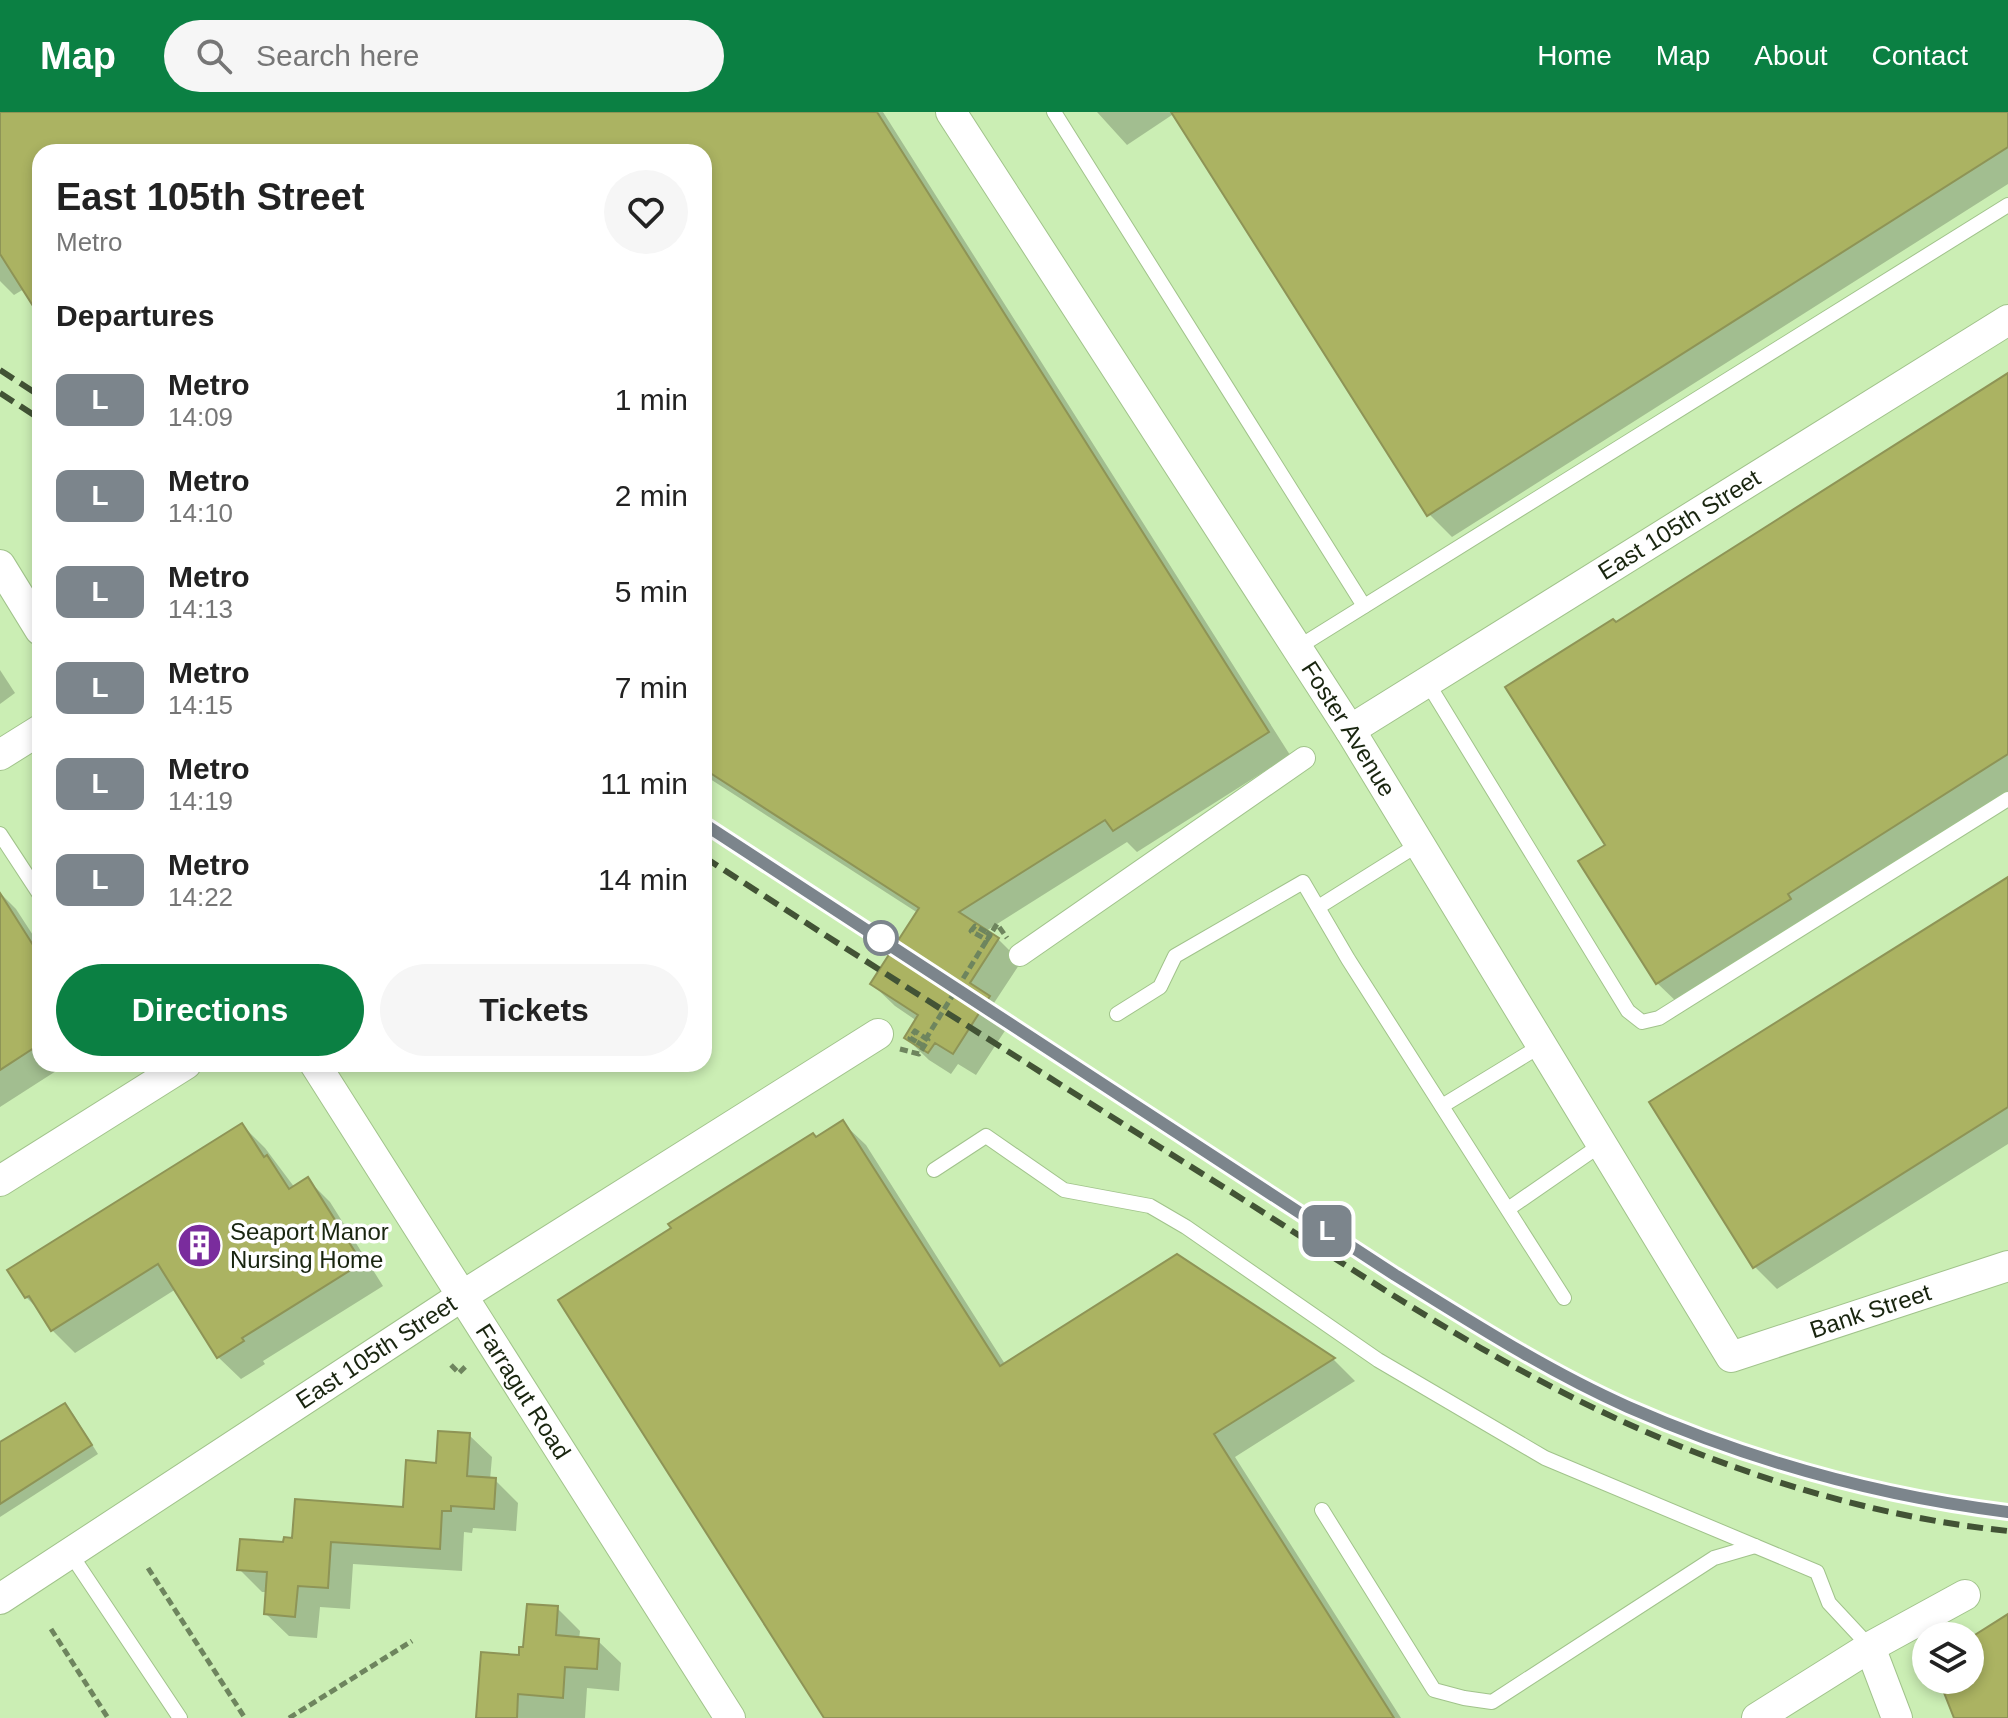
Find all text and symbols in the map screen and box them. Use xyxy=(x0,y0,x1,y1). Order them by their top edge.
search box xyxy=(164,20,724,92)
icon: search xyxy=(192,34,236,78)
text: Map xyxy=(40,35,116,77)
text: Search here xyxy=(256,39,419,72)
text: Home xyxy=(1537,40,1612,71)
text: Map xyxy=(1656,40,1710,71)
text: About xyxy=(1754,40,1828,71)
text: Contact xyxy=(1872,40,1968,71)
button: heart xyxy=(604,170,688,254)
text: East 105th Street xyxy=(56,176,364,218)
text: Metro xyxy=(56,227,122,257)
text: Departures xyxy=(56,299,214,332)
text: Metro xyxy=(168,368,250,401)
text: 1 min xyxy=(615,383,688,416)
text: L xyxy=(91,384,109,415)
text: 14:09 xyxy=(168,402,233,432)
text: Metro xyxy=(168,464,250,497)
street label: East 105th Street xyxy=(1593,464,1765,585)
text: 2 min xyxy=(615,479,688,512)
text: L xyxy=(91,480,109,511)
text: 14:10 xyxy=(168,498,233,528)
text: Metro xyxy=(168,560,250,593)
text: 5 min xyxy=(615,575,688,608)
text: L xyxy=(91,576,109,607)
text: 14:13 xyxy=(168,594,233,624)
text: Metro xyxy=(168,656,250,689)
street label: Foster Avenue xyxy=(1296,656,1401,801)
text: 7 min xyxy=(615,671,688,704)
text: L xyxy=(91,672,109,703)
text: 14:15 xyxy=(168,690,233,720)
text: Metro xyxy=(168,752,250,785)
text: 11 min xyxy=(600,767,688,800)
text: L xyxy=(91,768,109,799)
text: 14:19 xyxy=(168,786,233,816)
text: Metro xyxy=(168,848,250,881)
text: 14 min xyxy=(598,863,688,896)
text: L xyxy=(91,864,109,895)
text: 14:22 xyxy=(168,882,233,912)
unlabelled marker xyxy=(864,921,898,955)
button: Directions xyxy=(56,964,364,1056)
button: Tickets xyxy=(380,964,688,1056)
line badge: L xyxy=(1301,1205,1353,1257)
text: L xyxy=(1318,1215,1336,1246)
place label: Seaport Manor Nursing Home xyxy=(230,1218,389,1273)
building icon: Seaport Manor Nursing Home xyxy=(175,1222,223,1270)
street label: Bank Street xyxy=(1806,1278,1934,1343)
street label: East 105th Street xyxy=(291,1289,461,1414)
street label: Farragut Road xyxy=(470,1319,576,1464)
map controls xyxy=(1912,1622,1984,1694)
button: layers xyxy=(1912,1622,1984,1694)

